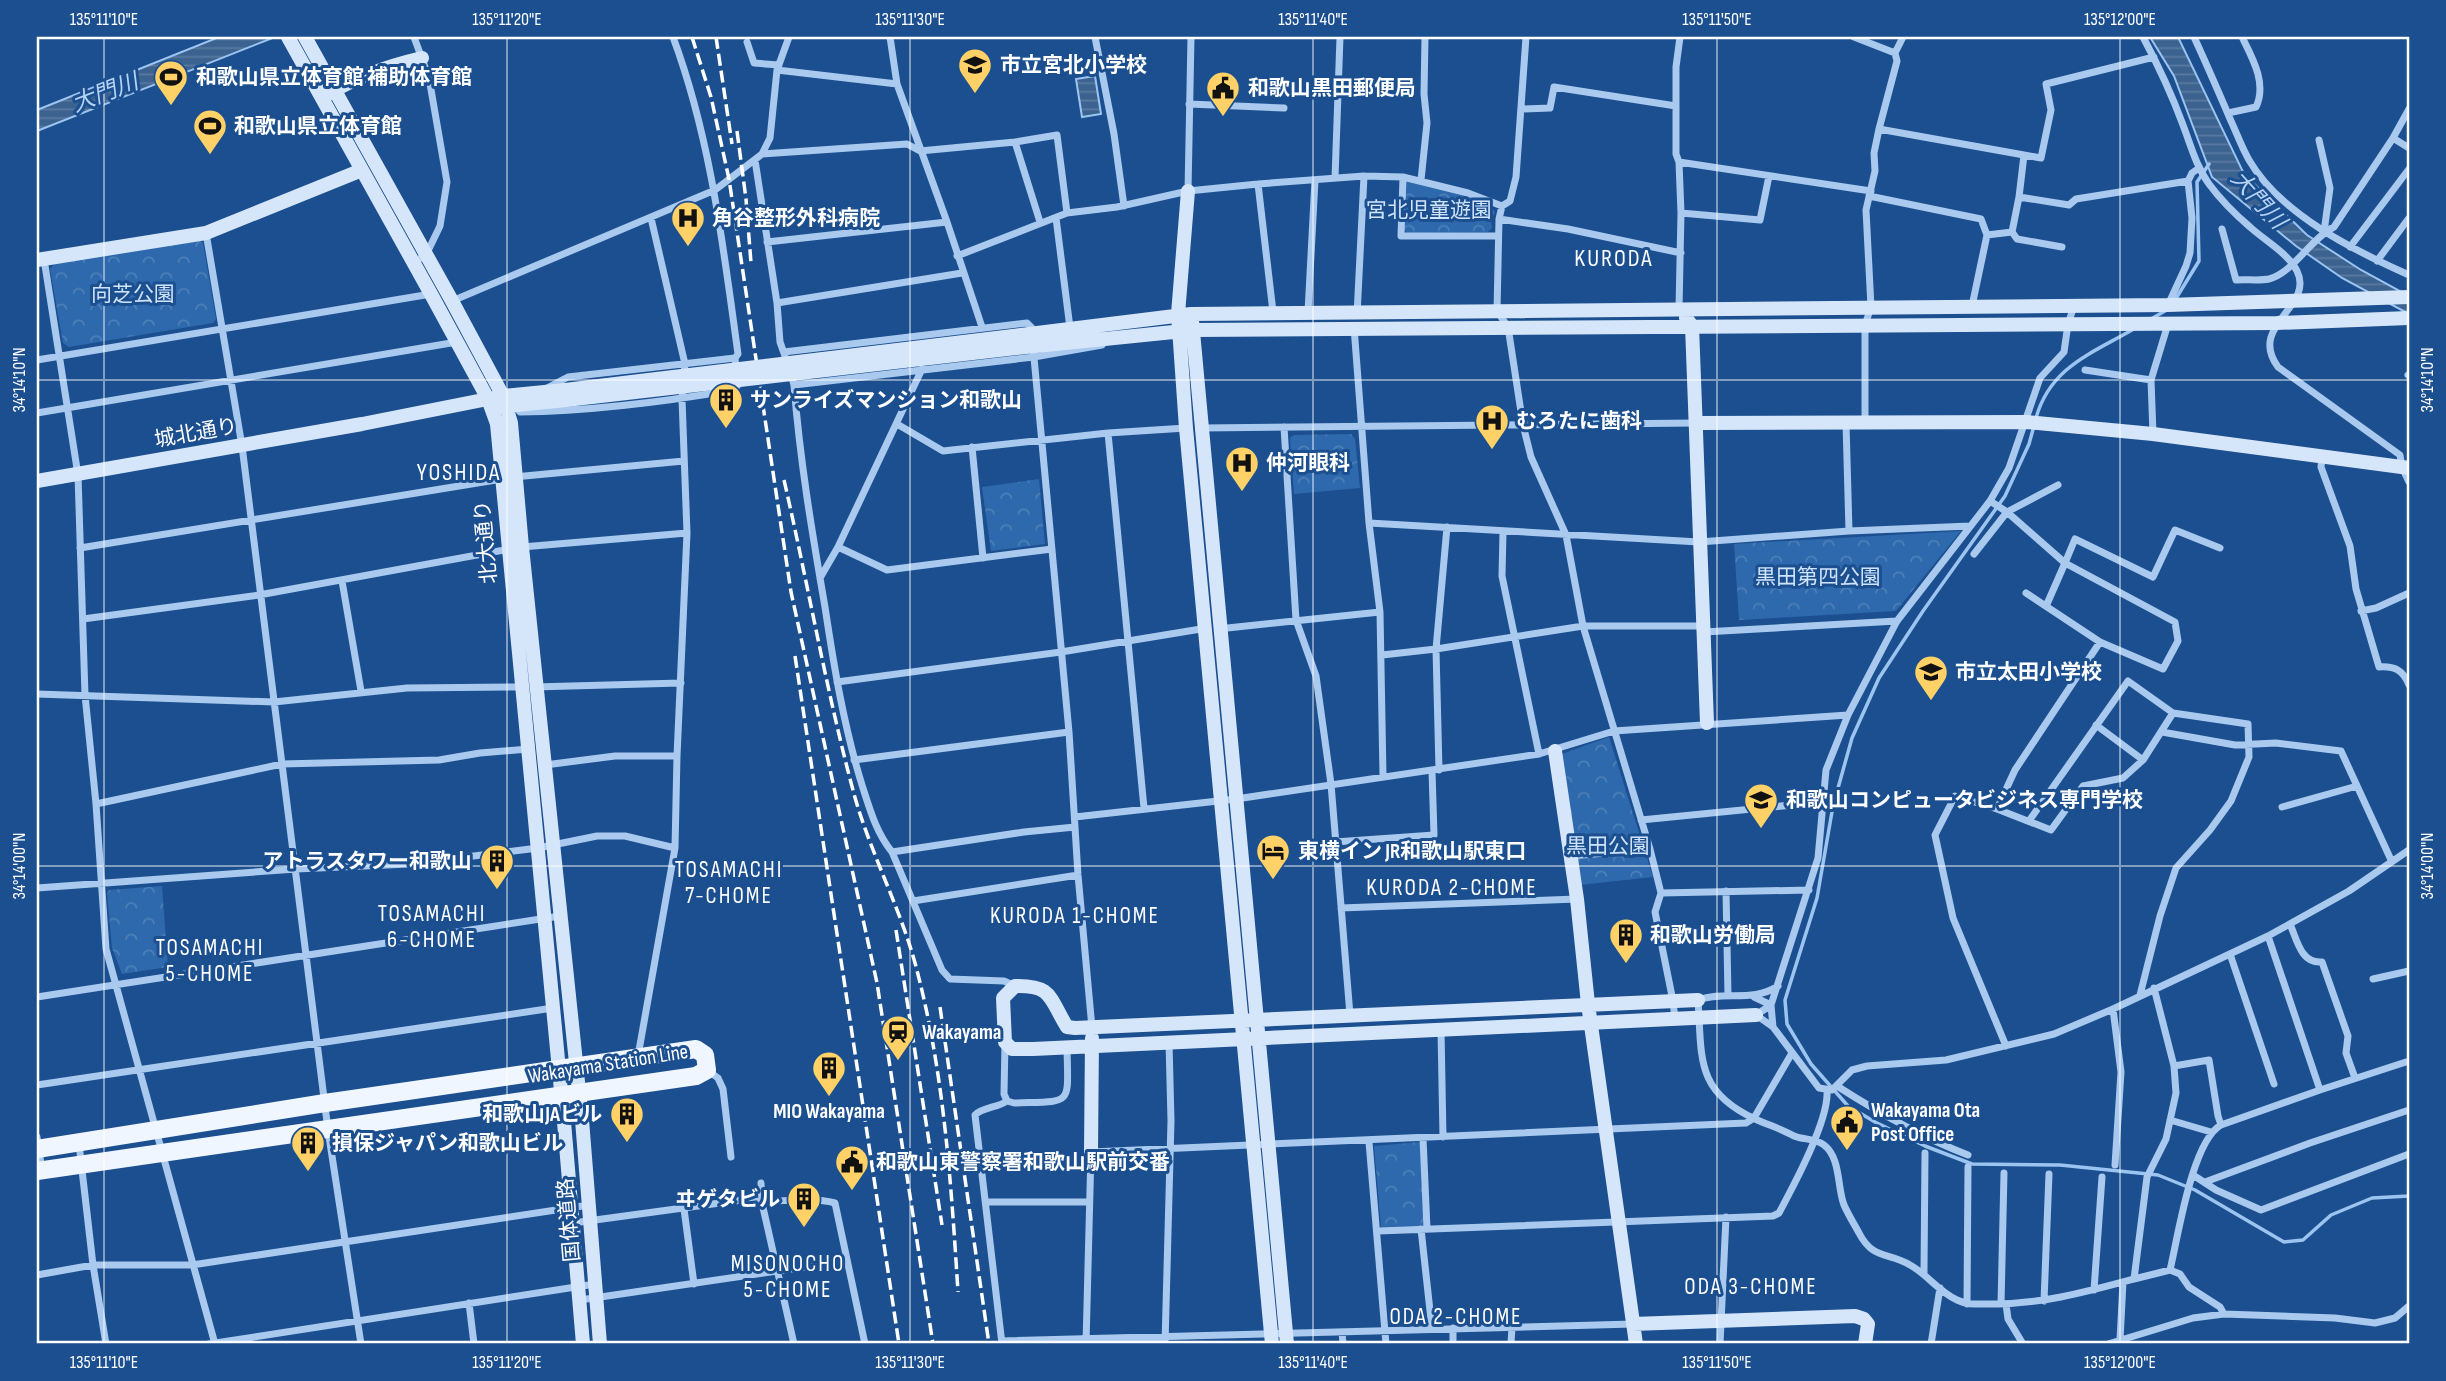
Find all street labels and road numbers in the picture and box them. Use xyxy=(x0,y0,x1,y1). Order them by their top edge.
street label: 城北通り xyxy=(152,413,240,453)
street label: 北大通り xyxy=(470,499,502,585)
street label: Wakayama Station Line xyxy=(526,1039,690,1089)
street label: 国体道路 xyxy=(553,1177,585,1263)

